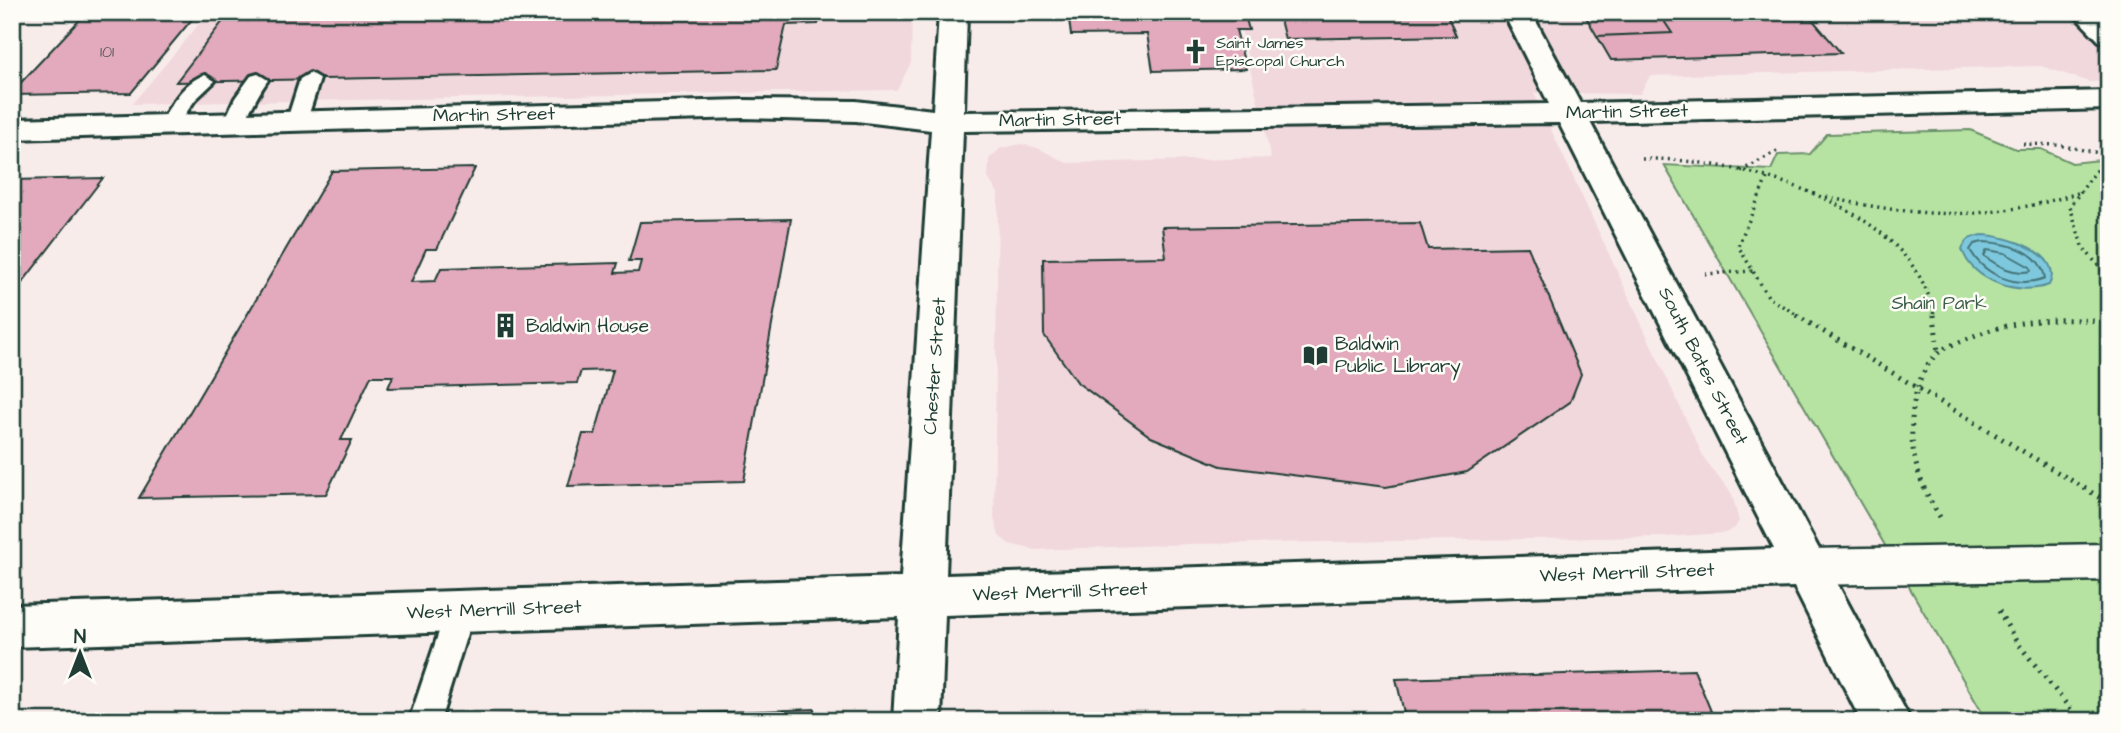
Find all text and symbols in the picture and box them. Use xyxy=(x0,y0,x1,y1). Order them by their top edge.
place label: Saint James Episcopal Church xyxy=(1216,32,1344,72)
church icon: Saint James Episcopal Church xyxy=(1182,38,1210,66)
house number: 101 xyxy=(100,41,114,63)
street label: Martin Street xyxy=(1566,97,1689,127)
street label: Martin Street xyxy=(433,100,556,130)
street label: Martin Street xyxy=(999,105,1122,135)
street label: South Bates Street xyxy=(1651,282,1755,450)
park label: Shain Park xyxy=(1891,290,1987,317)
street label: Chester Street xyxy=(917,296,953,435)
building icon: Baldwin House xyxy=(492,312,520,340)
place label: Baldwin House xyxy=(526,313,649,340)
place label: Baldwin Public Library xyxy=(1335,331,1461,381)
library icon: Baldwin Public Library xyxy=(1301,341,1329,369)
street label: West Merrill Street xyxy=(1539,556,1715,590)
street label: West Merrill Street xyxy=(972,575,1148,609)
street label: West Merrill Street xyxy=(406,593,582,627)
north arrow xyxy=(46,618,116,688)
text: N xyxy=(74,624,86,651)

